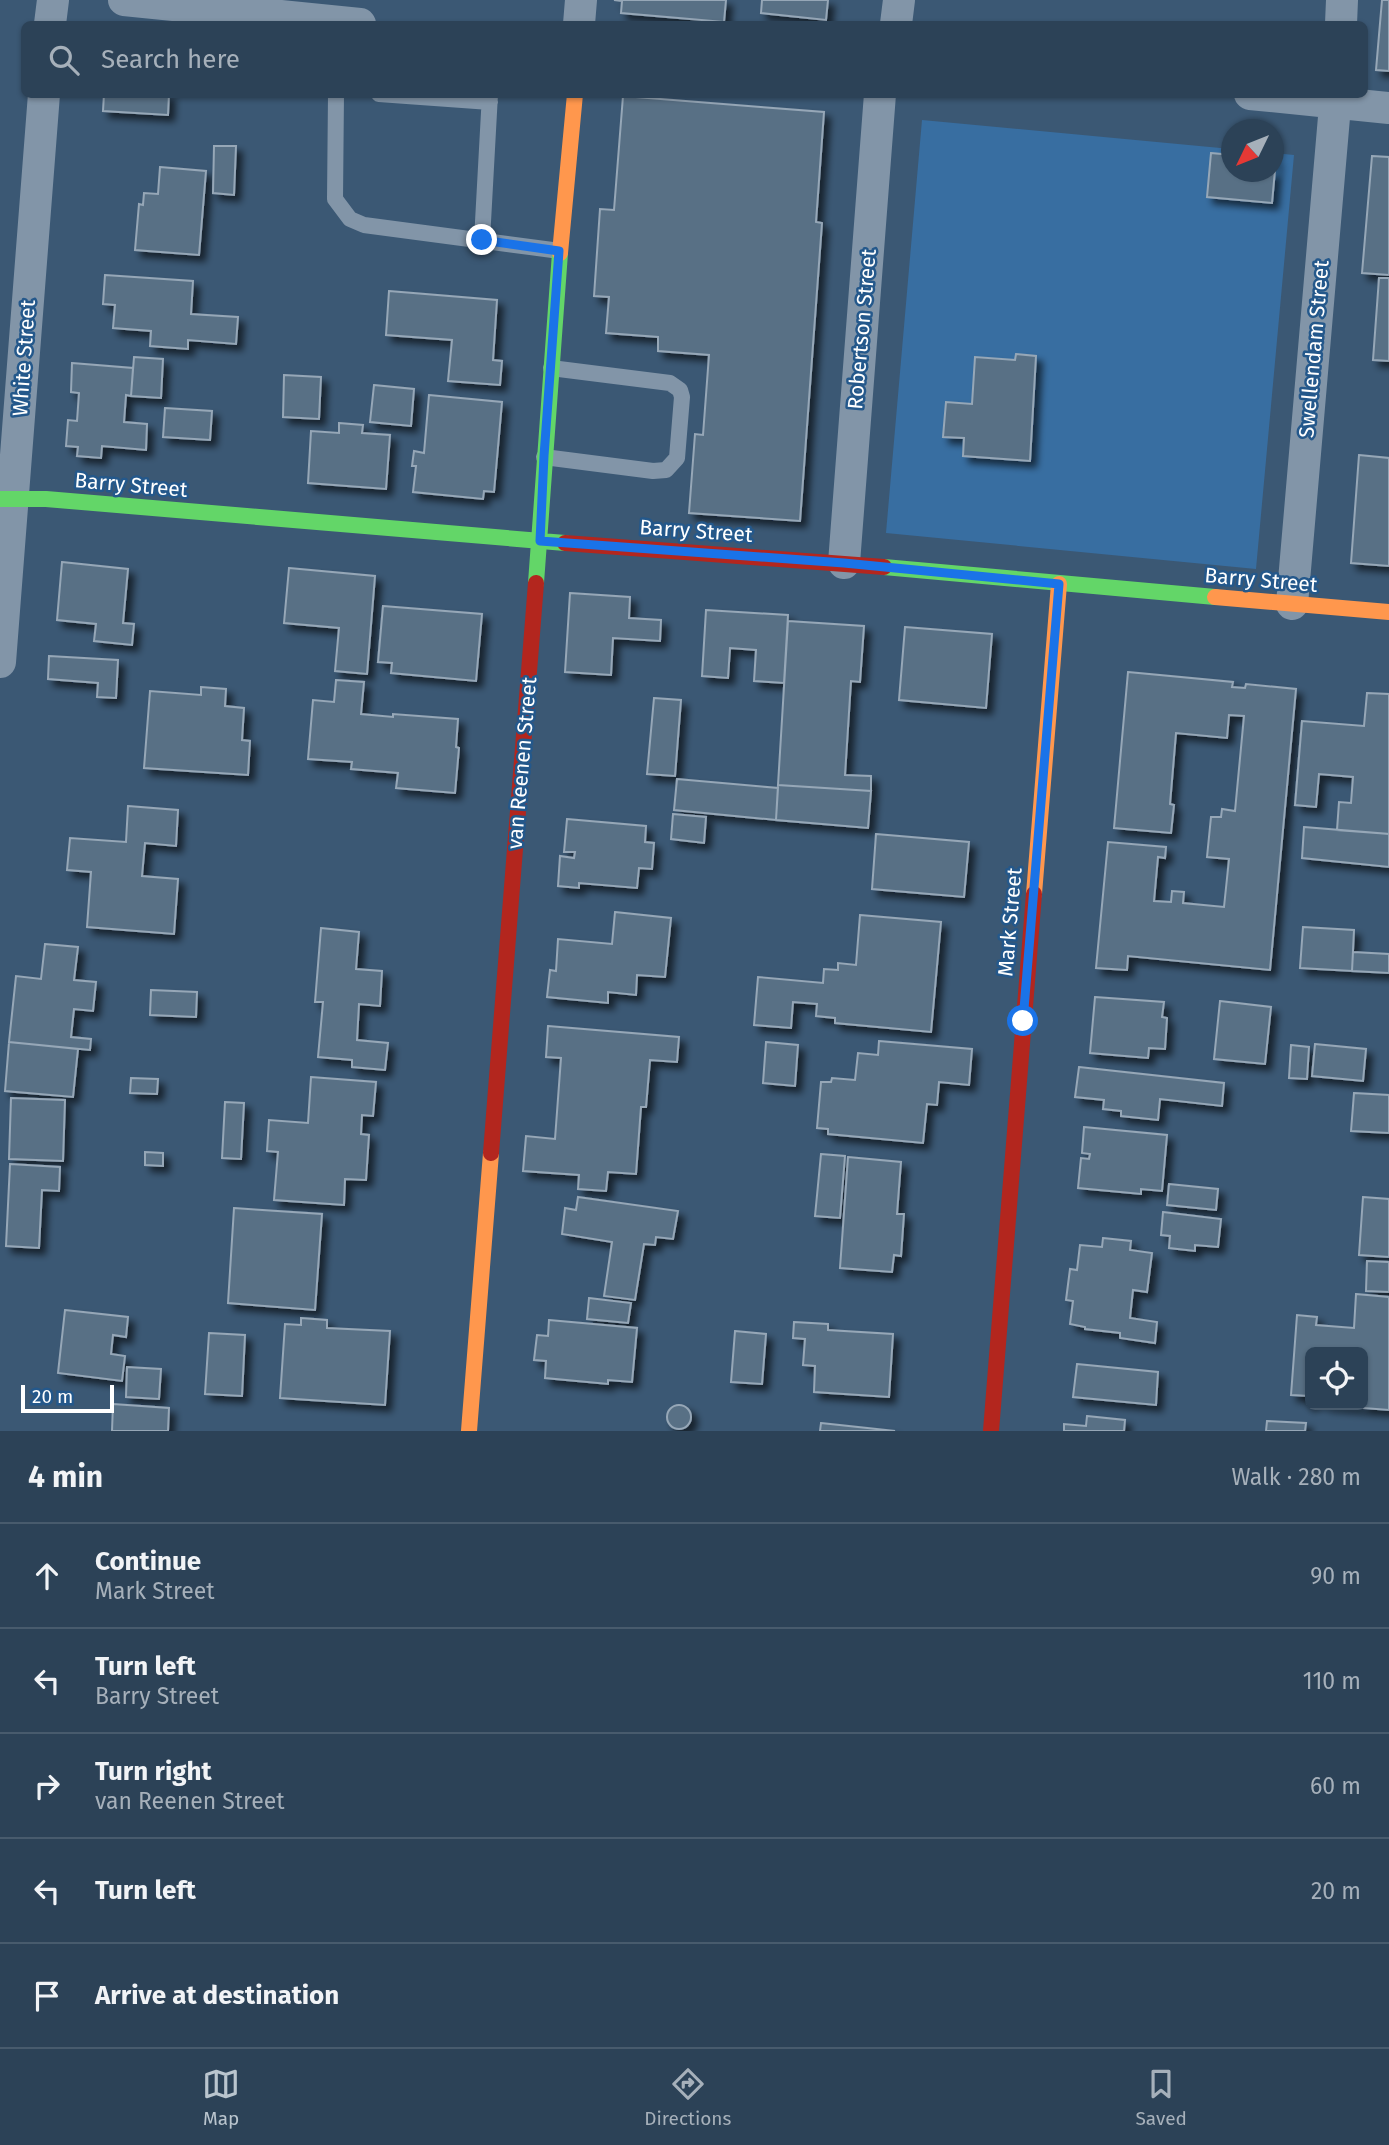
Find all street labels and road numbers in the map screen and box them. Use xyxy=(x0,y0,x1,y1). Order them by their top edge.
street label: Robertson Street xyxy=(842,247,882,410)
street label: Swellendam Street xyxy=(1293,259,1335,439)
street label: White Street xyxy=(7,298,41,417)
street label: Barry Street xyxy=(73,467,189,503)
street label: Barry Street xyxy=(639,514,754,548)
street label: Barry Street xyxy=(1203,562,1319,598)
street label: van Reenen Street xyxy=(502,675,543,850)
street label: Mark Street xyxy=(992,866,1028,978)

